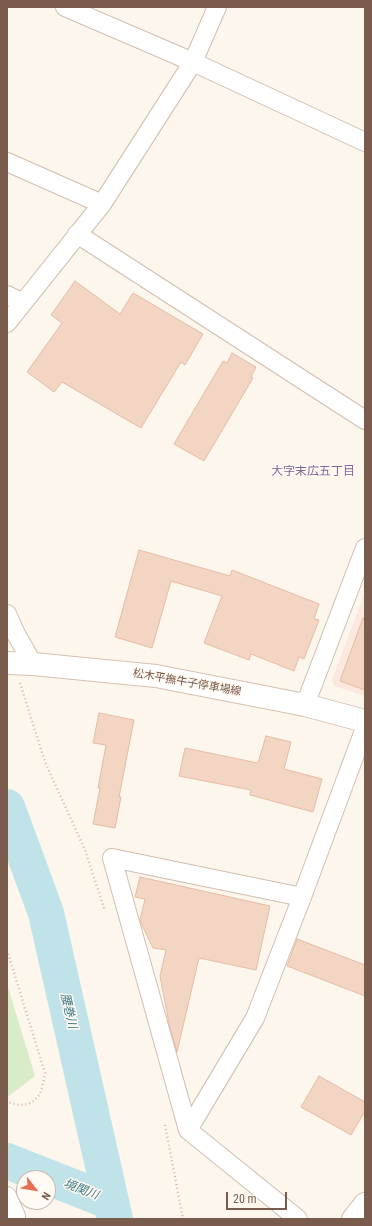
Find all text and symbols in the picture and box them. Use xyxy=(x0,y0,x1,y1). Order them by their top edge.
district label: 大字末広五丁目 xyxy=(271,465,355,479)
street label: 松木平撫牛子停車場線 xyxy=(132,667,242,699)
water label: 腰巻川 xyxy=(57,992,79,1030)
north arrow xyxy=(16,1170,56,1210)
water label: 境関川 xyxy=(62,1177,100,1203)
scale bar xyxy=(228,1184,289,1210)
text: N xyxy=(39,1190,53,1202)
text: 20 m xyxy=(233,1192,257,1206)

